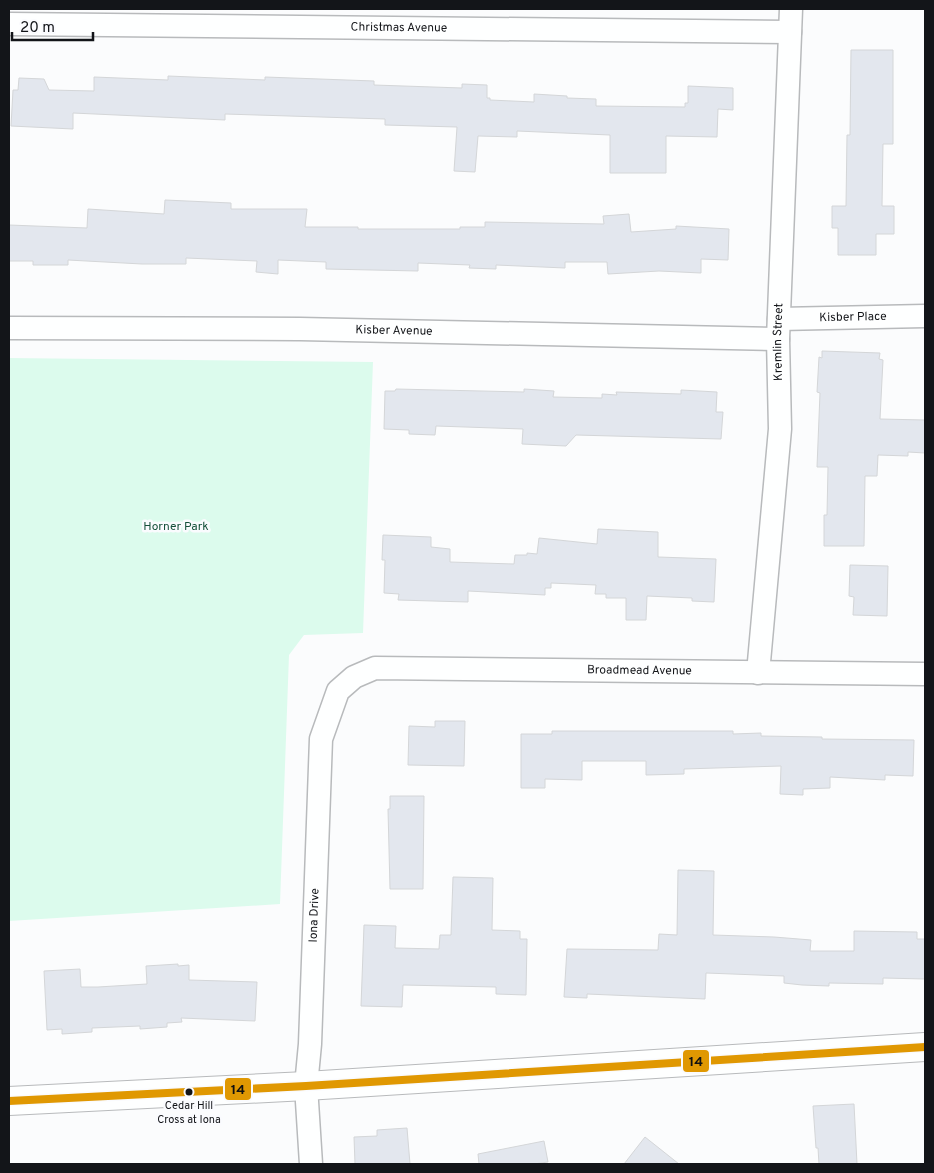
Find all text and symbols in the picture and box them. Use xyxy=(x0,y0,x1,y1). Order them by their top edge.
scale bar xyxy=(12,10,94,42)
text: 20 m xyxy=(20,19,55,38)
street label: Christmas Avenue xyxy=(351,20,447,36)
street label: Kremlin Street xyxy=(770,303,787,381)
street label: Kisber Place xyxy=(819,309,887,326)
street label: Kisber Avenue xyxy=(355,322,433,340)
park label: Horner Park xyxy=(143,519,209,535)
street label: Broadmead Avenue xyxy=(587,662,692,679)
street label: Iona Drive xyxy=(306,888,324,943)
line badge: 14 xyxy=(682,1049,710,1073)
text: 14 xyxy=(689,1054,703,1071)
line badge: 14 xyxy=(224,1077,252,1101)
text: 14 xyxy=(231,1082,245,1099)
marker: Cedar Hill Cross at Iona xyxy=(184,1087,194,1097)
place label: Cedar Hill Cross at Iona xyxy=(157,1099,221,1127)

